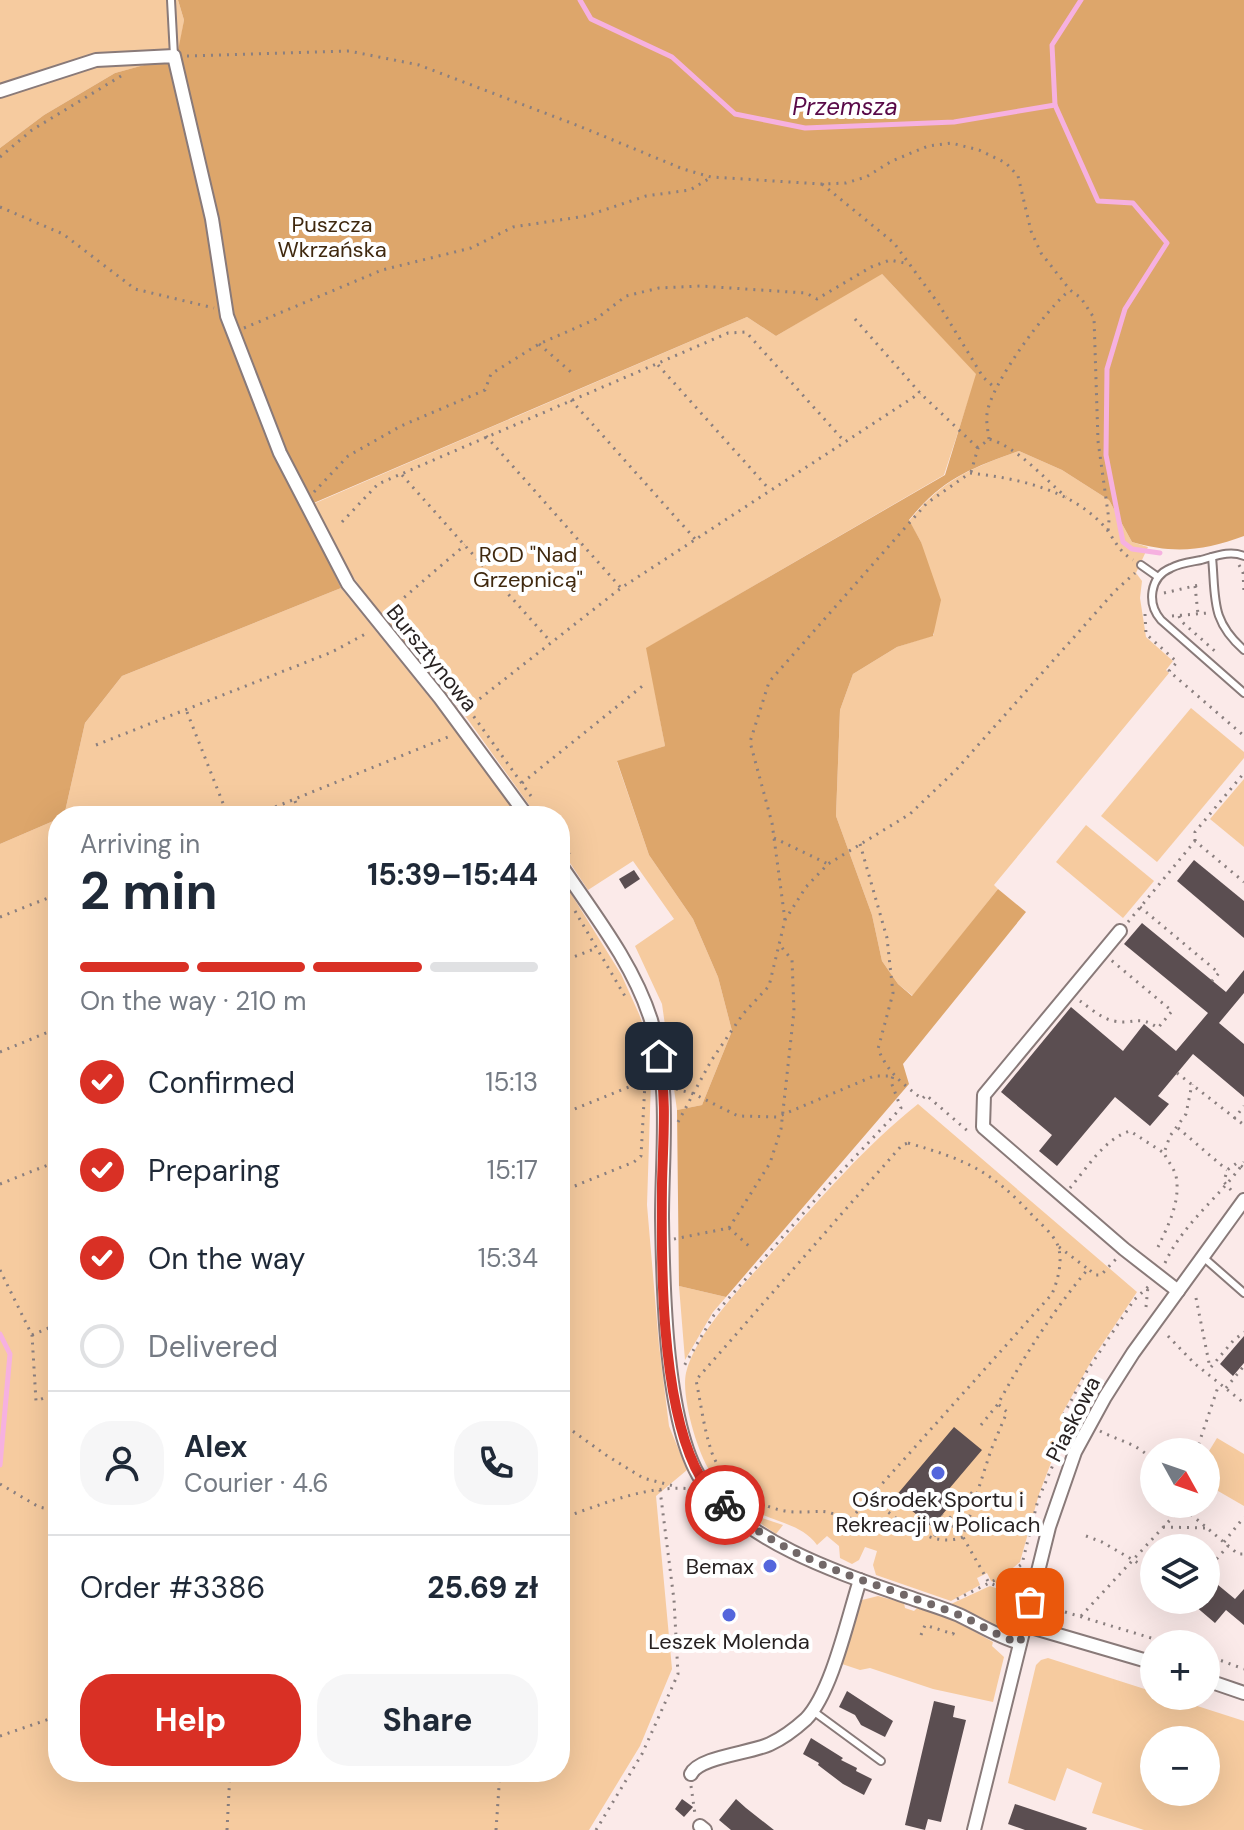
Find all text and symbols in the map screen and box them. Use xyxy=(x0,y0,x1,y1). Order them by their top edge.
water label: Przemsza xyxy=(792,91,898,122)
park label: Puszcza Wkrzańska xyxy=(277,210,387,264)
park label: ROD "Nad Grzepnicą" xyxy=(473,540,583,594)
street label: Bursztynowa xyxy=(380,599,484,717)
text: Arriving in xyxy=(80,827,200,861)
text: 15:39–15:44 xyxy=(367,855,538,894)
text: 2 min xyxy=(80,857,218,925)
text: On the way · 210 m xyxy=(80,984,306,1018)
pin xyxy=(625,1022,693,1090)
icon: home xyxy=(637,1034,681,1078)
icon: check xyxy=(80,1060,124,1104)
text: Confirmed xyxy=(148,1063,295,1102)
text: 15:13 xyxy=(485,1065,538,1099)
icon: check xyxy=(80,1148,124,1192)
text: Preparing xyxy=(148,1151,280,1190)
text: 15:17 xyxy=(487,1153,538,1187)
icon: check xyxy=(80,1236,124,1280)
text: On the way xyxy=(148,1239,305,1278)
text: 15:34 xyxy=(478,1241,538,1275)
text: Delivered xyxy=(148,1327,278,1366)
street label: Piaskowa xyxy=(1039,1371,1107,1467)
button: person xyxy=(80,1421,164,1505)
button: phone xyxy=(454,1421,538,1505)
text: Alex xyxy=(184,1427,247,1466)
north arrow xyxy=(1140,1438,1220,1518)
map controls xyxy=(1140,1438,1220,1806)
marker: Ośrodek Sportu i Rekreacji w Policach xyxy=(929,1464,947,1482)
courier xyxy=(685,1465,765,1545)
text: Courier · 4.6 xyxy=(184,1466,329,1500)
icon: bike xyxy=(703,1483,747,1527)
place label: Ośrodek Sportu i Rekreacji w Policach xyxy=(835,1485,1041,1539)
button: layers xyxy=(1140,1534,1220,1614)
place label: Bemax xyxy=(686,1552,754,1581)
marker: Bemax xyxy=(761,1557,779,1575)
text: Order #3386 xyxy=(80,1568,265,1607)
text: 25.69 zł xyxy=(427,1568,538,1607)
pin xyxy=(996,1568,1064,1636)
icon: bag xyxy=(1008,1580,1052,1624)
marker: Leszek Molenda xyxy=(720,1606,738,1624)
place label: Leszek Molenda xyxy=(648,1627,810,1656)
button: + xyxy=(1140,1630,1220,1710)
button: Help xyxy=(80,1674,301,1766)
button: Share xyxy=(317,1674,538,1766)
button: − xyxy=(1140,1726,1220,1806)

